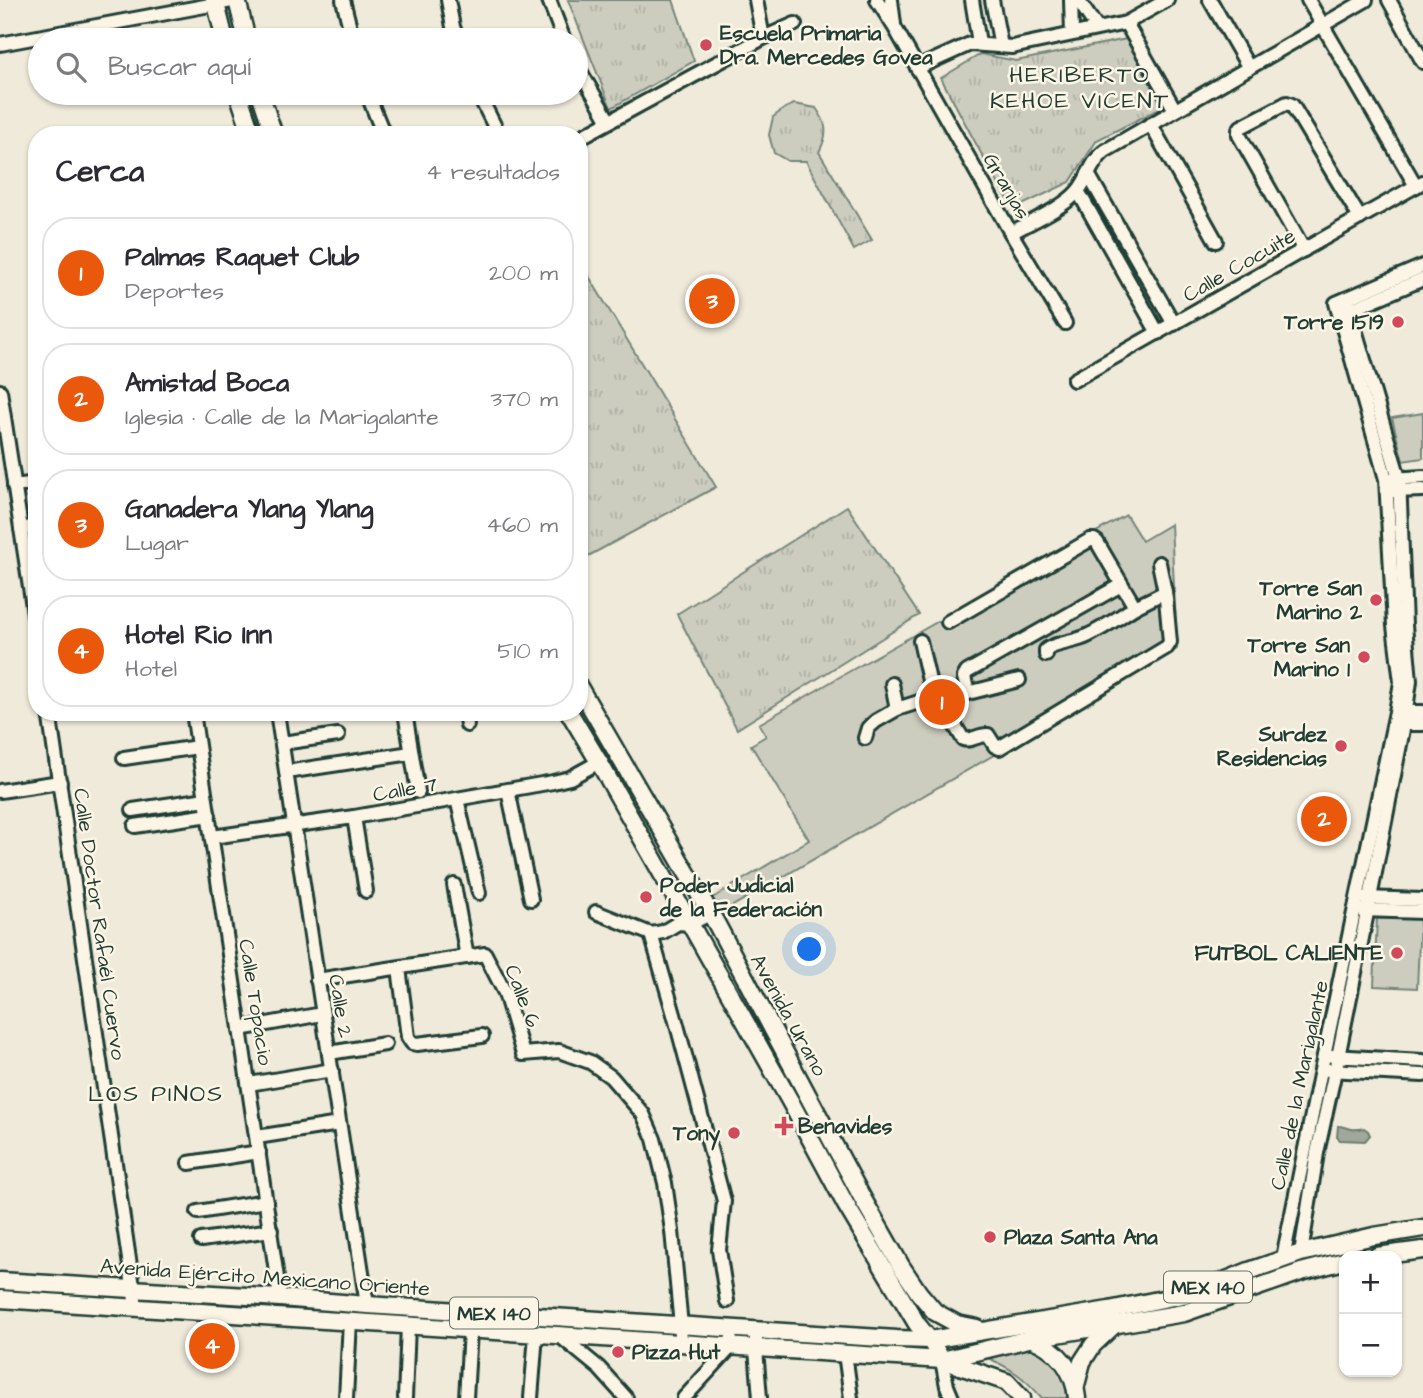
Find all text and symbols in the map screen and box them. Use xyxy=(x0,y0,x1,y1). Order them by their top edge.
place label: Escuela Primaria Dra. Mercedes Govea xyxy=(720,19,933,72)
search box xyxy=(28,28,588,105)
marker: Escuela Primaria Dra. Mercedes Govea xyxy=(698,37,714,53)
icon: search xyxy=(52,48,90,86)
text: Buscar aquí xyxy=(108,49,251,85)
district label: HERIBERTO KEHOE VICENT xyxy=(990,59,1170,117)
street label: Granjas xyxy=(976,148,1037,225)
text: Cerca xyxy=(56,151,144,193)
text: 4 resultados xyxy=(426,156,560,188)
street label: Calle Cocuite xyxy=(1178,221,1301,309)
text: Palmas Raquet Club xyxy=(125,239,359,275)
text: 1 xyxy=(80,257,82,289)
text: 200 m xyxy=(489,257,558,289)
text: Deportes xyxy=(125,275,224,307)
pin: 3 xyxy=(689,275,735,327)
place label: Torre 1519 xyxy=(1283,308,1384,337)
marker: Torre 1519 xyxy=(1390,314,1406,330)
text: Amistad Boca xyxy=(125,365,289,401)
text: 2 xyxy=(74,383,88,415)
text: 370 m xyxy=(491,383,558,415)
text: Iglesia · Calle de la Marigalante xyxy=(125,401,439,433)
text: Ganadera Ylang Ylang xyxy=(125,491,373,527)
text: 3 xyxy=(75,509,87,541)
text: 460 m xyxy=(486,509,558,541)
text: Lugar xyxy=(125,527,189,559)
place label: Torre San Marino 2 xyxy=(1258,574,1363,627)
marker: Torre San Marino 2 xyxy=(1368,592,1384,608)
text: Hotel Rio Inn xyxy=(125,617,272,653)
place label: Torre San Marino 1 xyxy=(1246,631,1350,684)
text: 4 xyxy=(73,635,89,667)
text: 510 m xyxy=(497,635,558,667)
marker: Torre San Marino 1 xyxy=(1356,649,1372,665)
text: Hotel xyxy=(125,653,177,685)
pin: 1 xyxy=(919,676,965,728)
place label: Surdez Residencias xyxy=(1217,720,1328,773)
marker: Surdez Residencias xyxy=(1333,738,1349,754)
street label: Calle 7 xyxy=(371,770,440,809)
street label: Calle Doctor Rafaél Cuervo xyxy=(66,786,133,1062)
pin: 2 xyxy=(1301,793,1347,845)
place label: Poder Judicial de la Federación xyxy=(659,871,823,924)
marker: Poder Judicial de la Federación xyxy=(638,889,654,905)
your location xyxy=(792,932,826,966)
street label: Calle Topacio xyxy=(230,937,280,1068)
place label: FUTBOL CALIENTE xyxy=(1194,939,1384,968)
marker: FUTBOL CALIENTE xyxy=(1389,945,1405,961)
street label: Avenida Urano xyxy=(743,949,834,1082)
street label: Calle 6 xyxy=(497,961,548,1032)
street label: Calle 2 xyxy=(321,972,360,1040)
street label: Calle de la Marigalante xyxy=(1263,978,1338,1193)
district label: LOS PINOS xyxy=(88,1078,224,1110)
place label: Benavides xyxy=(798,1112,893,1141)
marker: Benavides xyxy=(776,1118,792,1134)
place label: Tony xyxy=(672,1119,720,1151)
marker: Tony xyxy=(726,1125,742,1141)
place label: Plaza Santa Ana xyxy=(1004,1223,1158,1252)
marker: Plaza Santa Ana xyxy=(982,1229,998,1245)
map controls xyxy=(1339,1251,1402,1377)
button: + xyxy=(1339,1251,1402,1314)
street label: Avenida Ejército Mexicano Oriente xyxy=(99,1252,431,1303)
road number: MEX 140 xyxy=(1164,1272,1252,1302)
road number: MEX 140 xyxy=(450,1298,538,1329)
button: − xyxy=(1339,1314,1402,1377)
pin: 4 xyxy=(189,1320,235,1372)
place label: Pizza Hut xyxy=(632,1338,721,1367)
marker: Pizza Hut xyxy=(610,1344,626,1360)

